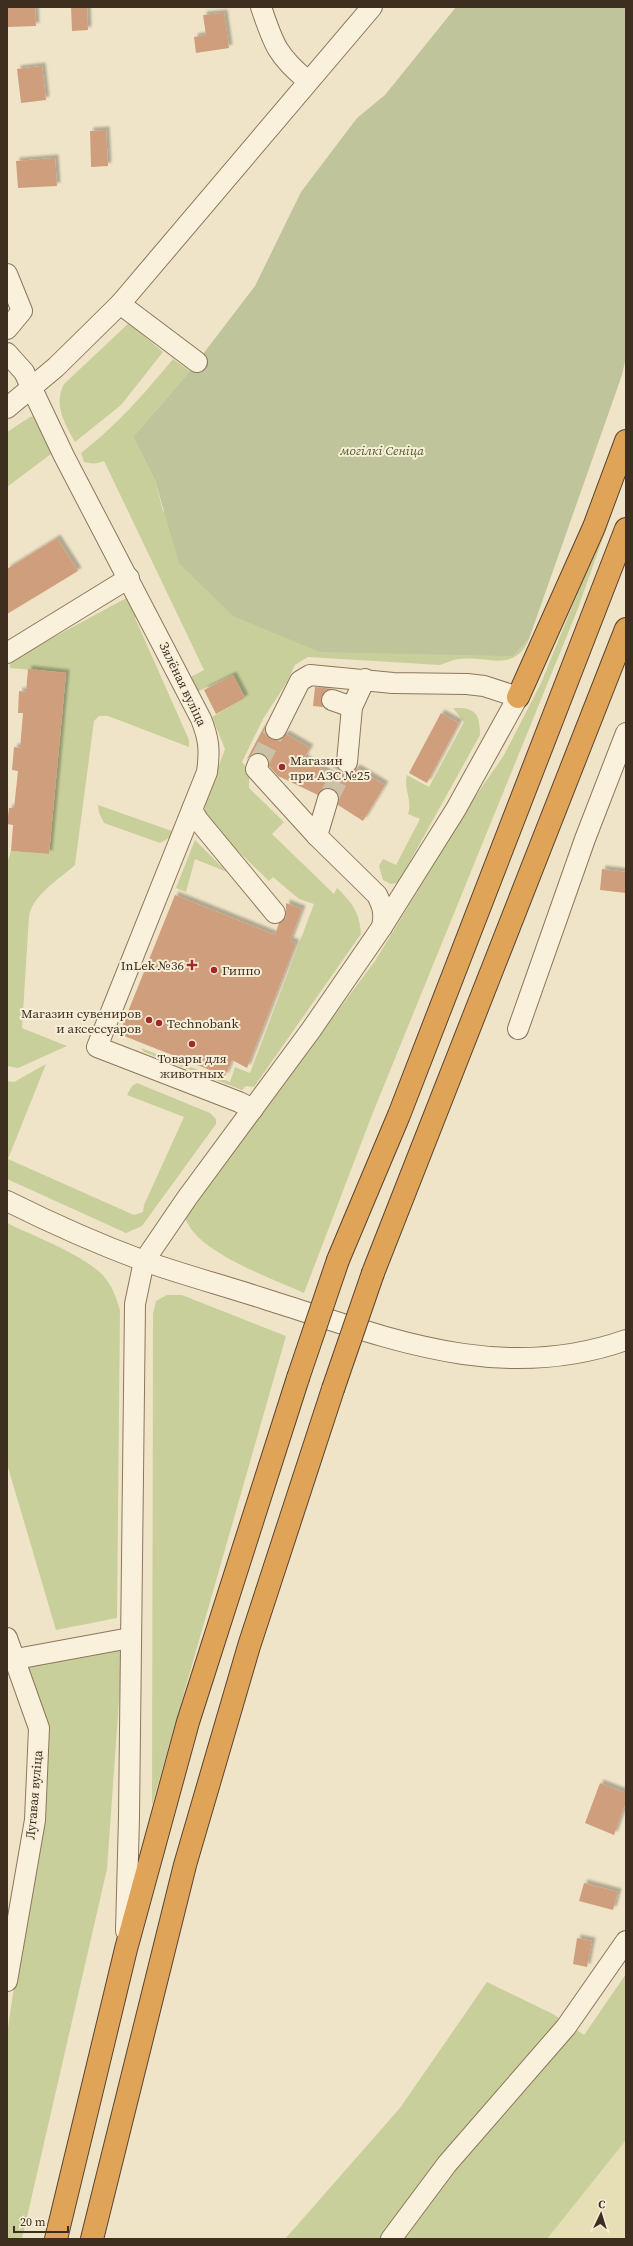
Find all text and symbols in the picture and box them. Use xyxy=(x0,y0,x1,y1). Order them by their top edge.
park label: могілкі Сеніца xyxy=(339,442,424,459)
street label: Зялёная вуліца xyxy=(155,639,211,729)
place label: Магазин при АЗС №25 xyxy=(290,752,370,784)
marker: Магазин при АЗС №25 xyxy=(277,762,287,772)
place label: InLek №36 xyxy=(121,957,184,974)
marker: InLek №36 xyxy=(187,960,197,970)
place label: Гиппо xyxy=(222,962,261,979)
marker: Гиппо xyxy=(209,965,219,975)
place label: Магазин сувениров и аксессуаров xyxy=(21,1005,141,1037)
marker: Магазин сувениров и аксессуаров xyxy=(144,1015,154,1025)
place label: Technobank xyxy=(167,1015,239,1032)
marker: Technobank xyxy=(154,1018,164,1028)
marker: Товары для животных xyxy=(187,1039,197,1049)
place label: Товары для животных xyxy=(157,1050,227,1082)
street label: Лугавая вуліца xyxy=(22,1749,46,1840)
north arrow xyxy=(581,2194,621,2234)
text: С xyxy=(598,2197,606,2212)
scale bar xyxy=(14,2208,68,2234)
text: 20 m xyxy=(20,2214,46,2230)

